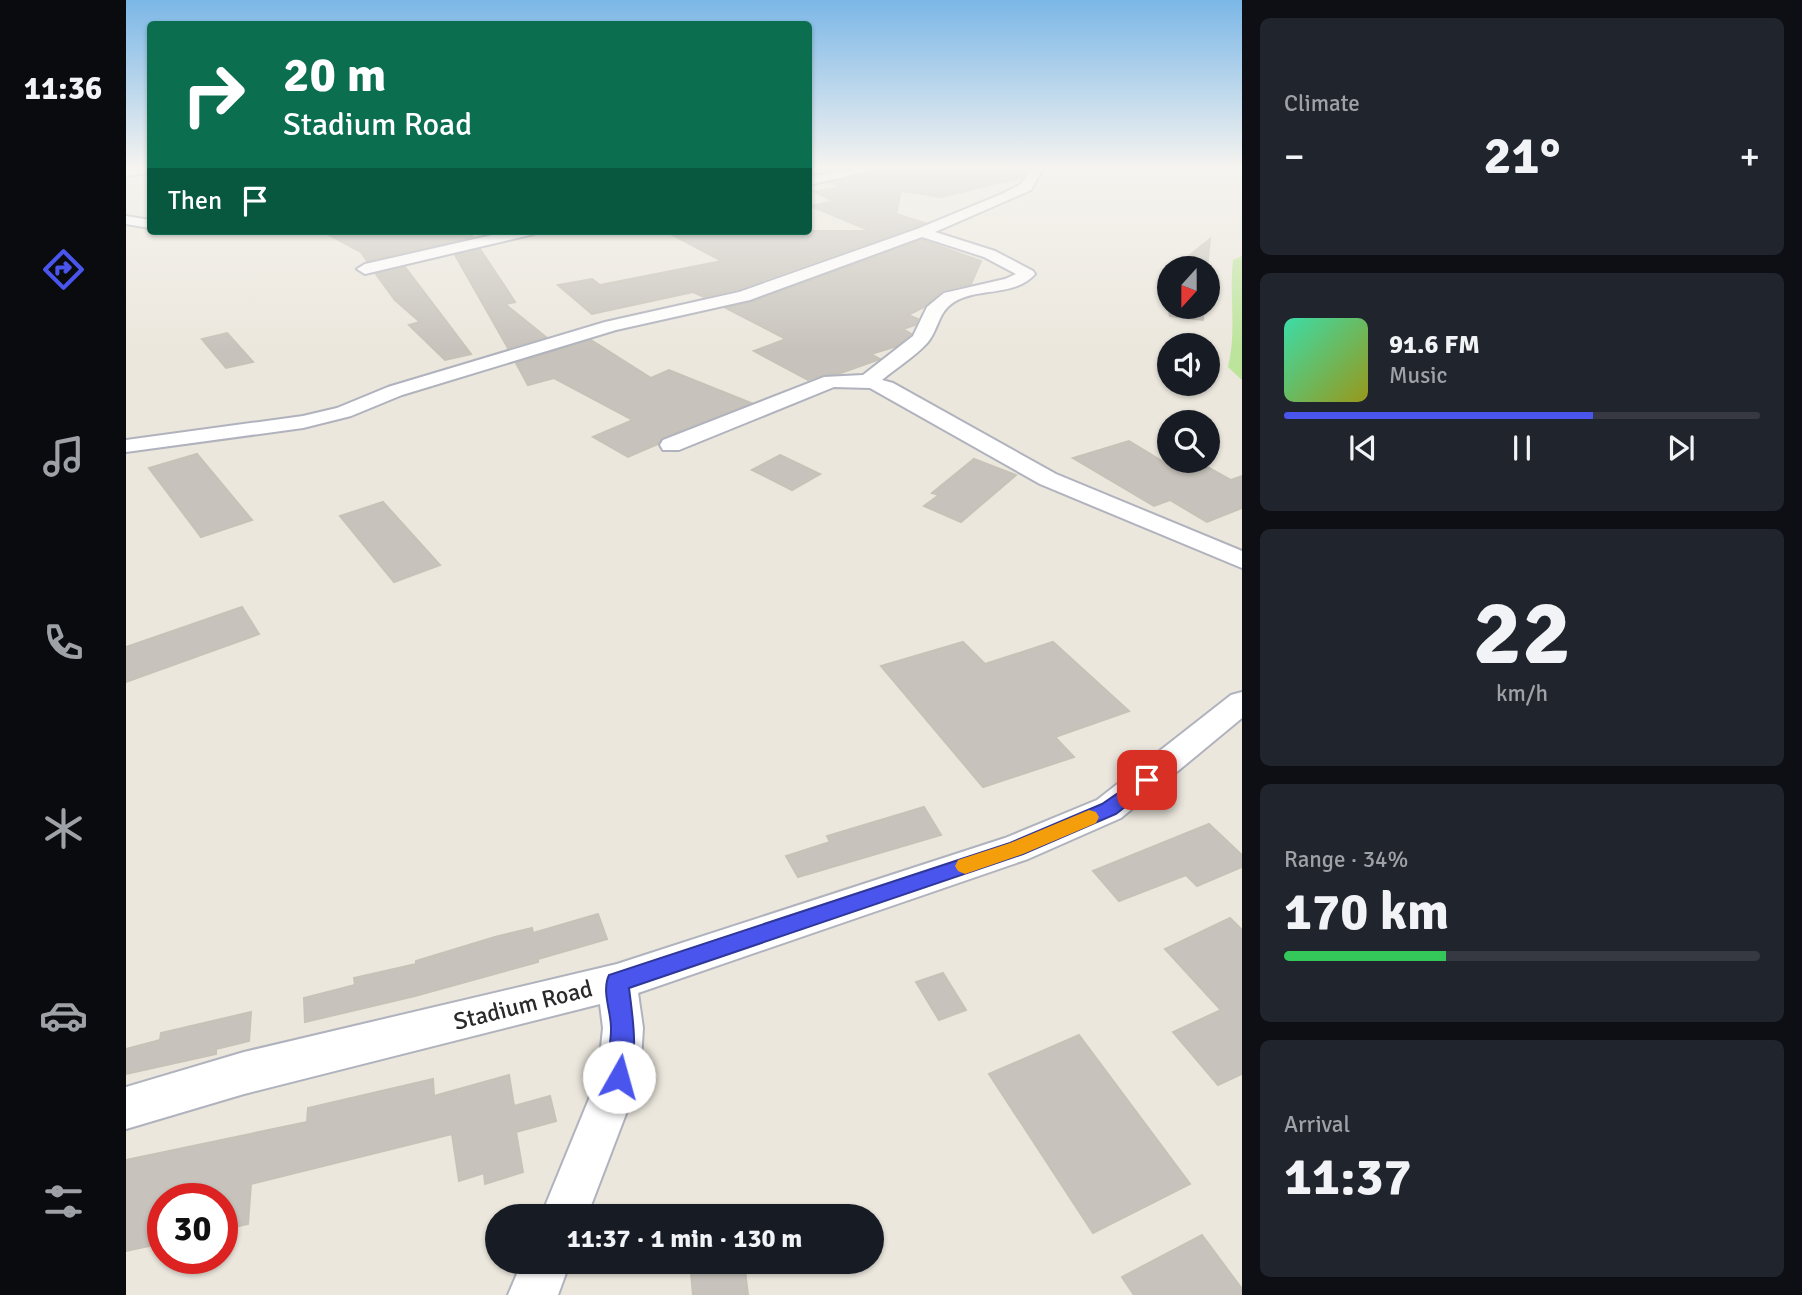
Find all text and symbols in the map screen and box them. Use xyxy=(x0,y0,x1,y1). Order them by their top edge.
text: 20 m xyxy=(283,45,386,105)
icon: right xyxy=(168,49,259,140)
text: 11:36 xyxy=(24,69,102,108)
text: Climate xyxy=(1284,89,1360,118)
text: Stadium Road xyxy=(283,105,472,144)
text: 21° xyxy=(1484,124,1560,188)
text: − xyxy=(1284,133,1305,180)
text: + xyxy=(1739,133,1760,180)
icon: arrive xyxy=(236,182,274,220)
text: Then xyxy=(168,185,222,217)
icon: directions xyxy=(39,245,88,294)
north arrow xyxy=(1157,256,1220,318)
map controls xyxy=(1157,256,1220,473)
text: 91.6 FM xyxy=(1389,329,1480,361)
button: sound xyxy=(1157,333,1220,396)
text: Music xyxy=(1389,361,1447,390)
button: search xyxy=(1157,410,1220,473)
icon: previous xyxy=(1344,429,1382,467)
icon: pause xyxy=(1503,429,1541,467)
icon: next xyxy=(1662,429,1700,467)
icon: music xyxy=(39,432,88,481)
text: 22 xyxy=(1473,577,1571,690)
icon: phone xyxy=(39,618,88,667)
text: km/h xyxy=(1496,679,1548,708)
pin xyxy=(1117,750,1177,810)
icon: arrive xyxy=(1128,761,1166,799)
icon: climate xyxy=(39,804,88,853)
text: Range · 34% xyxy=(1284,845,1408,874)
text: 170 km xyxy=(1284,880,1449,944)
street label: Stadium Road xyxy=(451,973,595,1037)
icon: car xyxy=(39,991,88,1040)
position arrow xyxy=(582,1040,656,1114)
text: Arrival xyxy=(1284,1110,1350,1139)
text: 11:37 xyxy=(1284,1145,1412,1209)
icon: filters xyxy=(39,1177,88,1226)
speed limit sign: 30 xyxy=(147,1183,238,1274)
text: 11:37 · 1 min · 130 m xyxy=(567,1223,802,1255)

